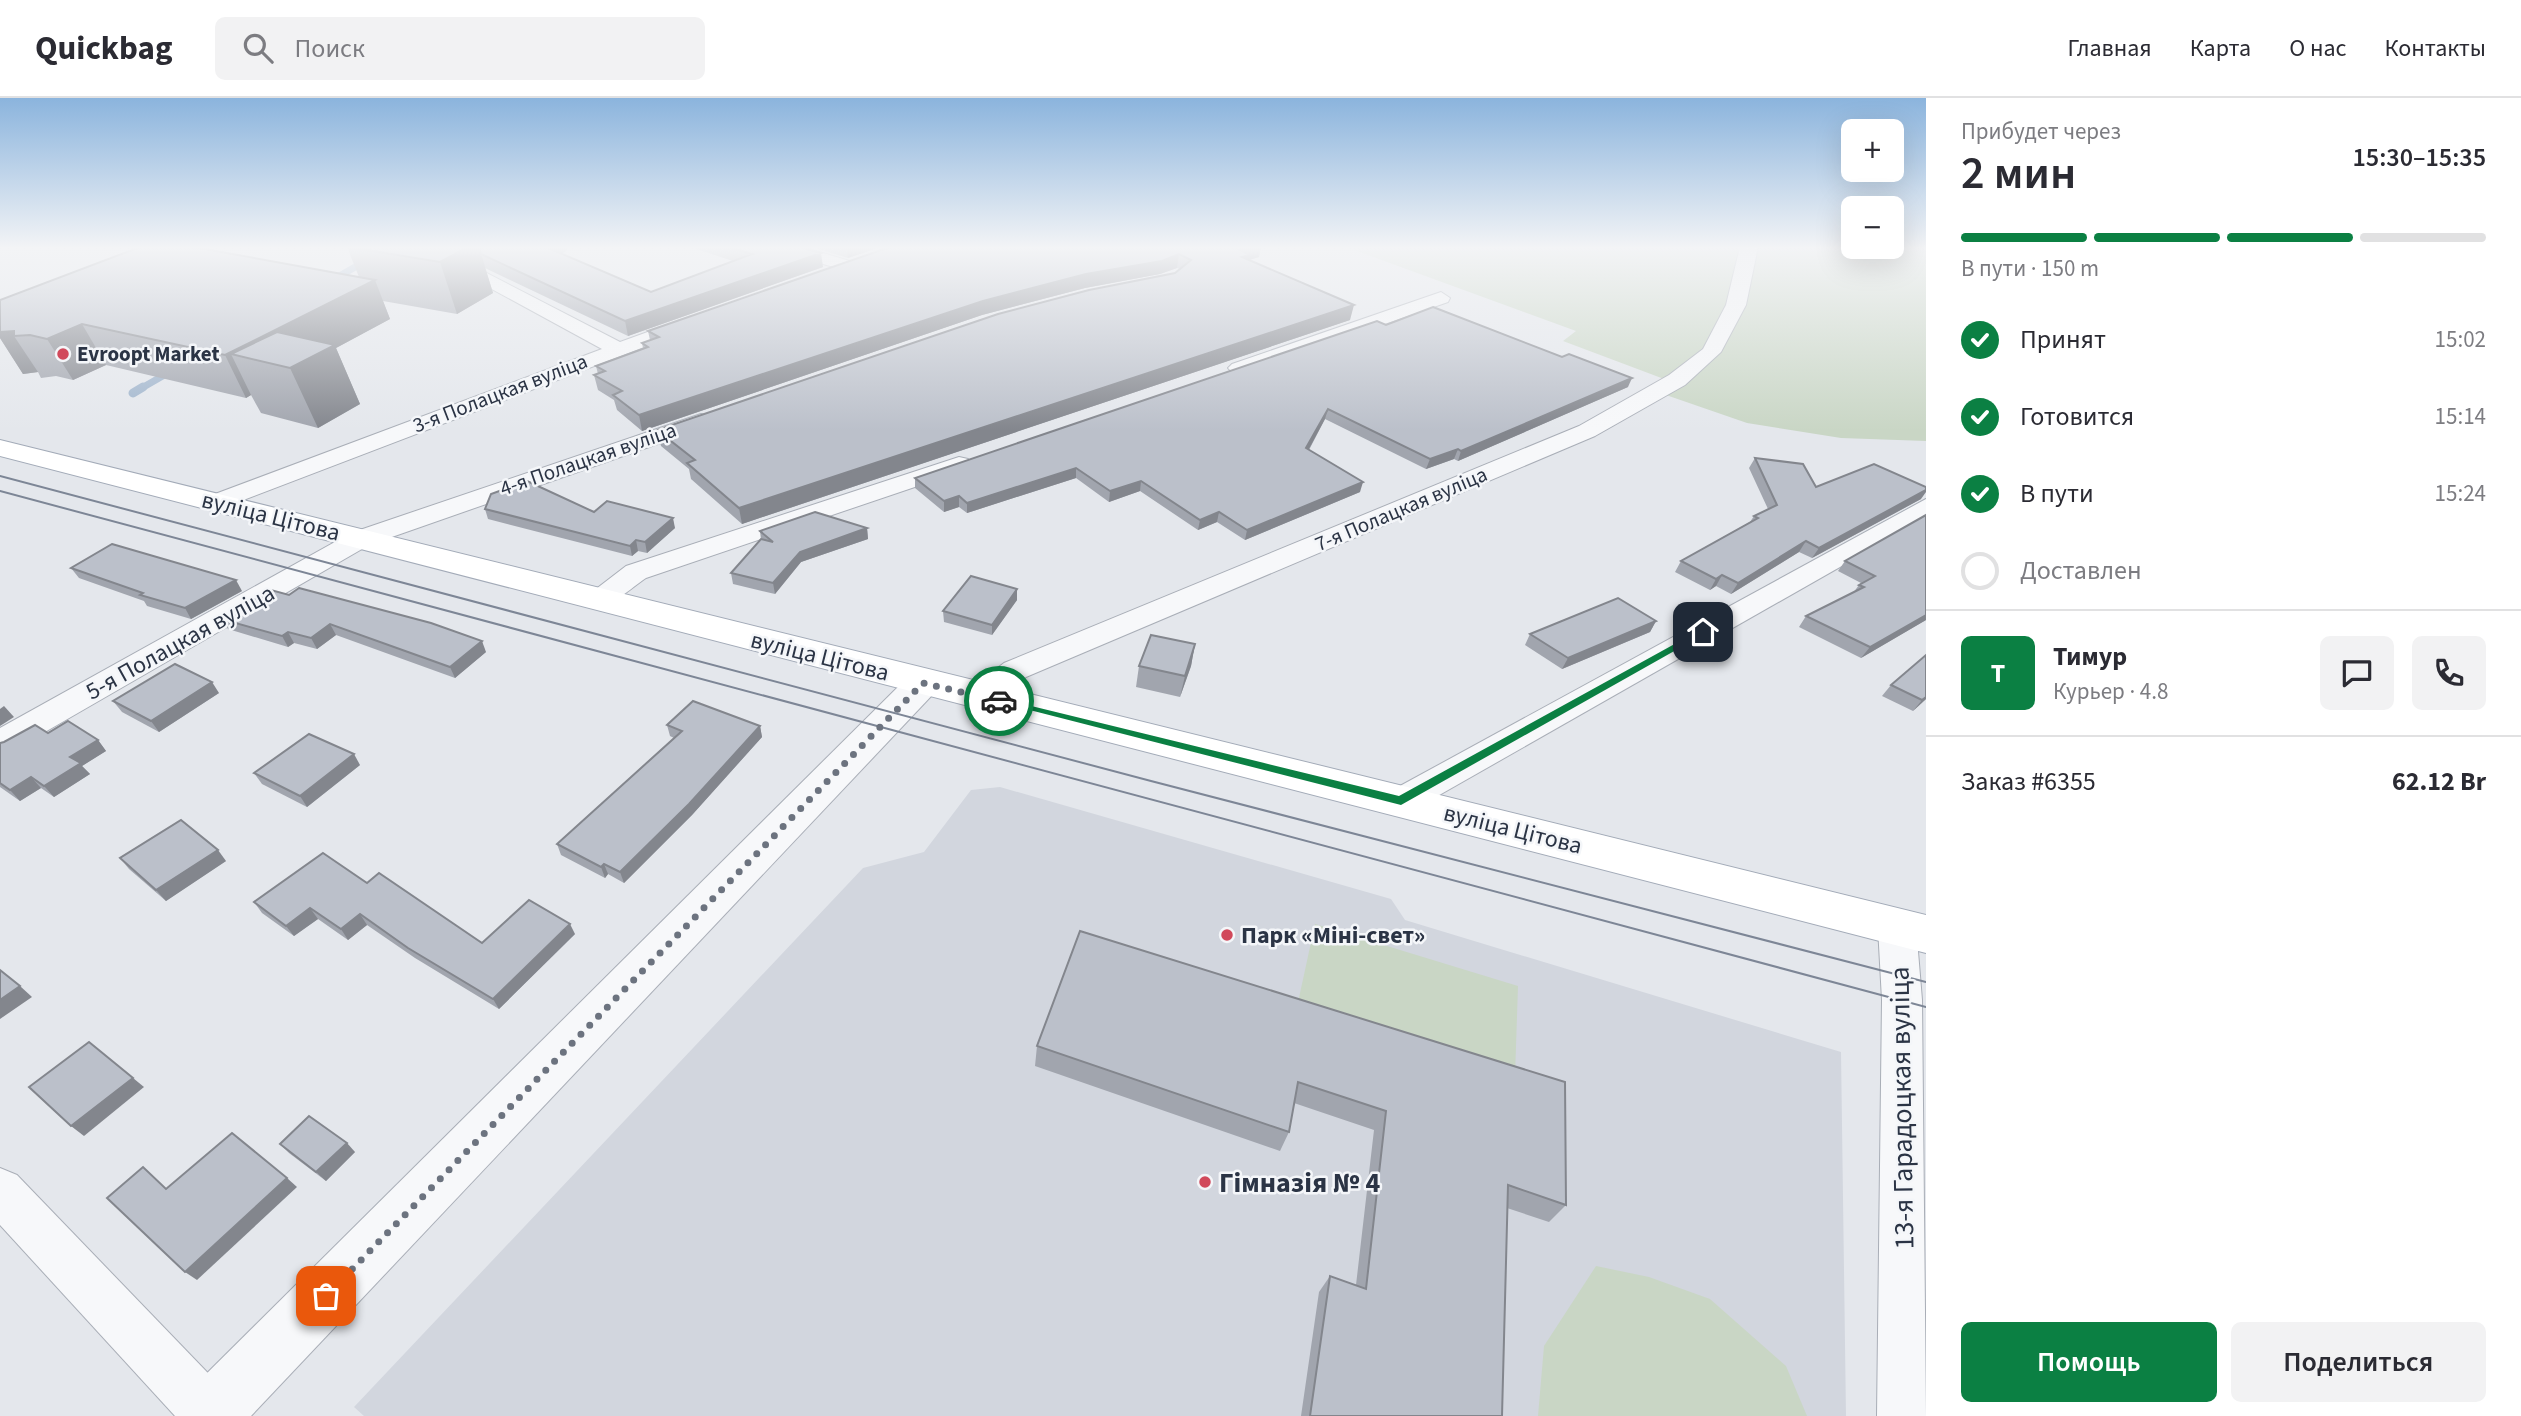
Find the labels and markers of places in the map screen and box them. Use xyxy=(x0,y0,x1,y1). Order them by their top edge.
place label: Evroopt Market xyxy=(77,339,220,369)
marker: Evroopt Market xyxy=(55,346,71,362)
pin xyxy=(1673,602,1733,662)
place label: Парк «Міні-свет» xyxy=(1241,918,1425,953)
marker: Парк «Міні-свет» xyxy=(1219,927,1235,943)
place label: Гімназія № 4 xyxy=(1219,1163,1380,1203)
marker: Гімназія № 4 xyxy=(1197,1174,1213,1190)
pin xyxy=(296,1266,356,1326)

